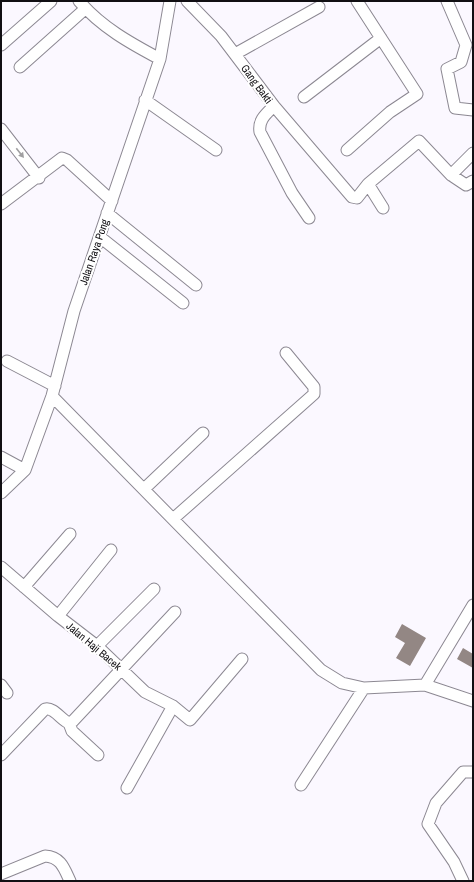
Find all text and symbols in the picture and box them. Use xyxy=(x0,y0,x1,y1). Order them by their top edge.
street label: Gang Bakti xyxy=(238,62,276,106)
one-way arrow xyxy=(16,148,24,159)
street label: Jalan Raya Pong xyxy=(76,217,112,287)
street label: Jalan Haji Bacek xyxy=(64,619,125,673)

